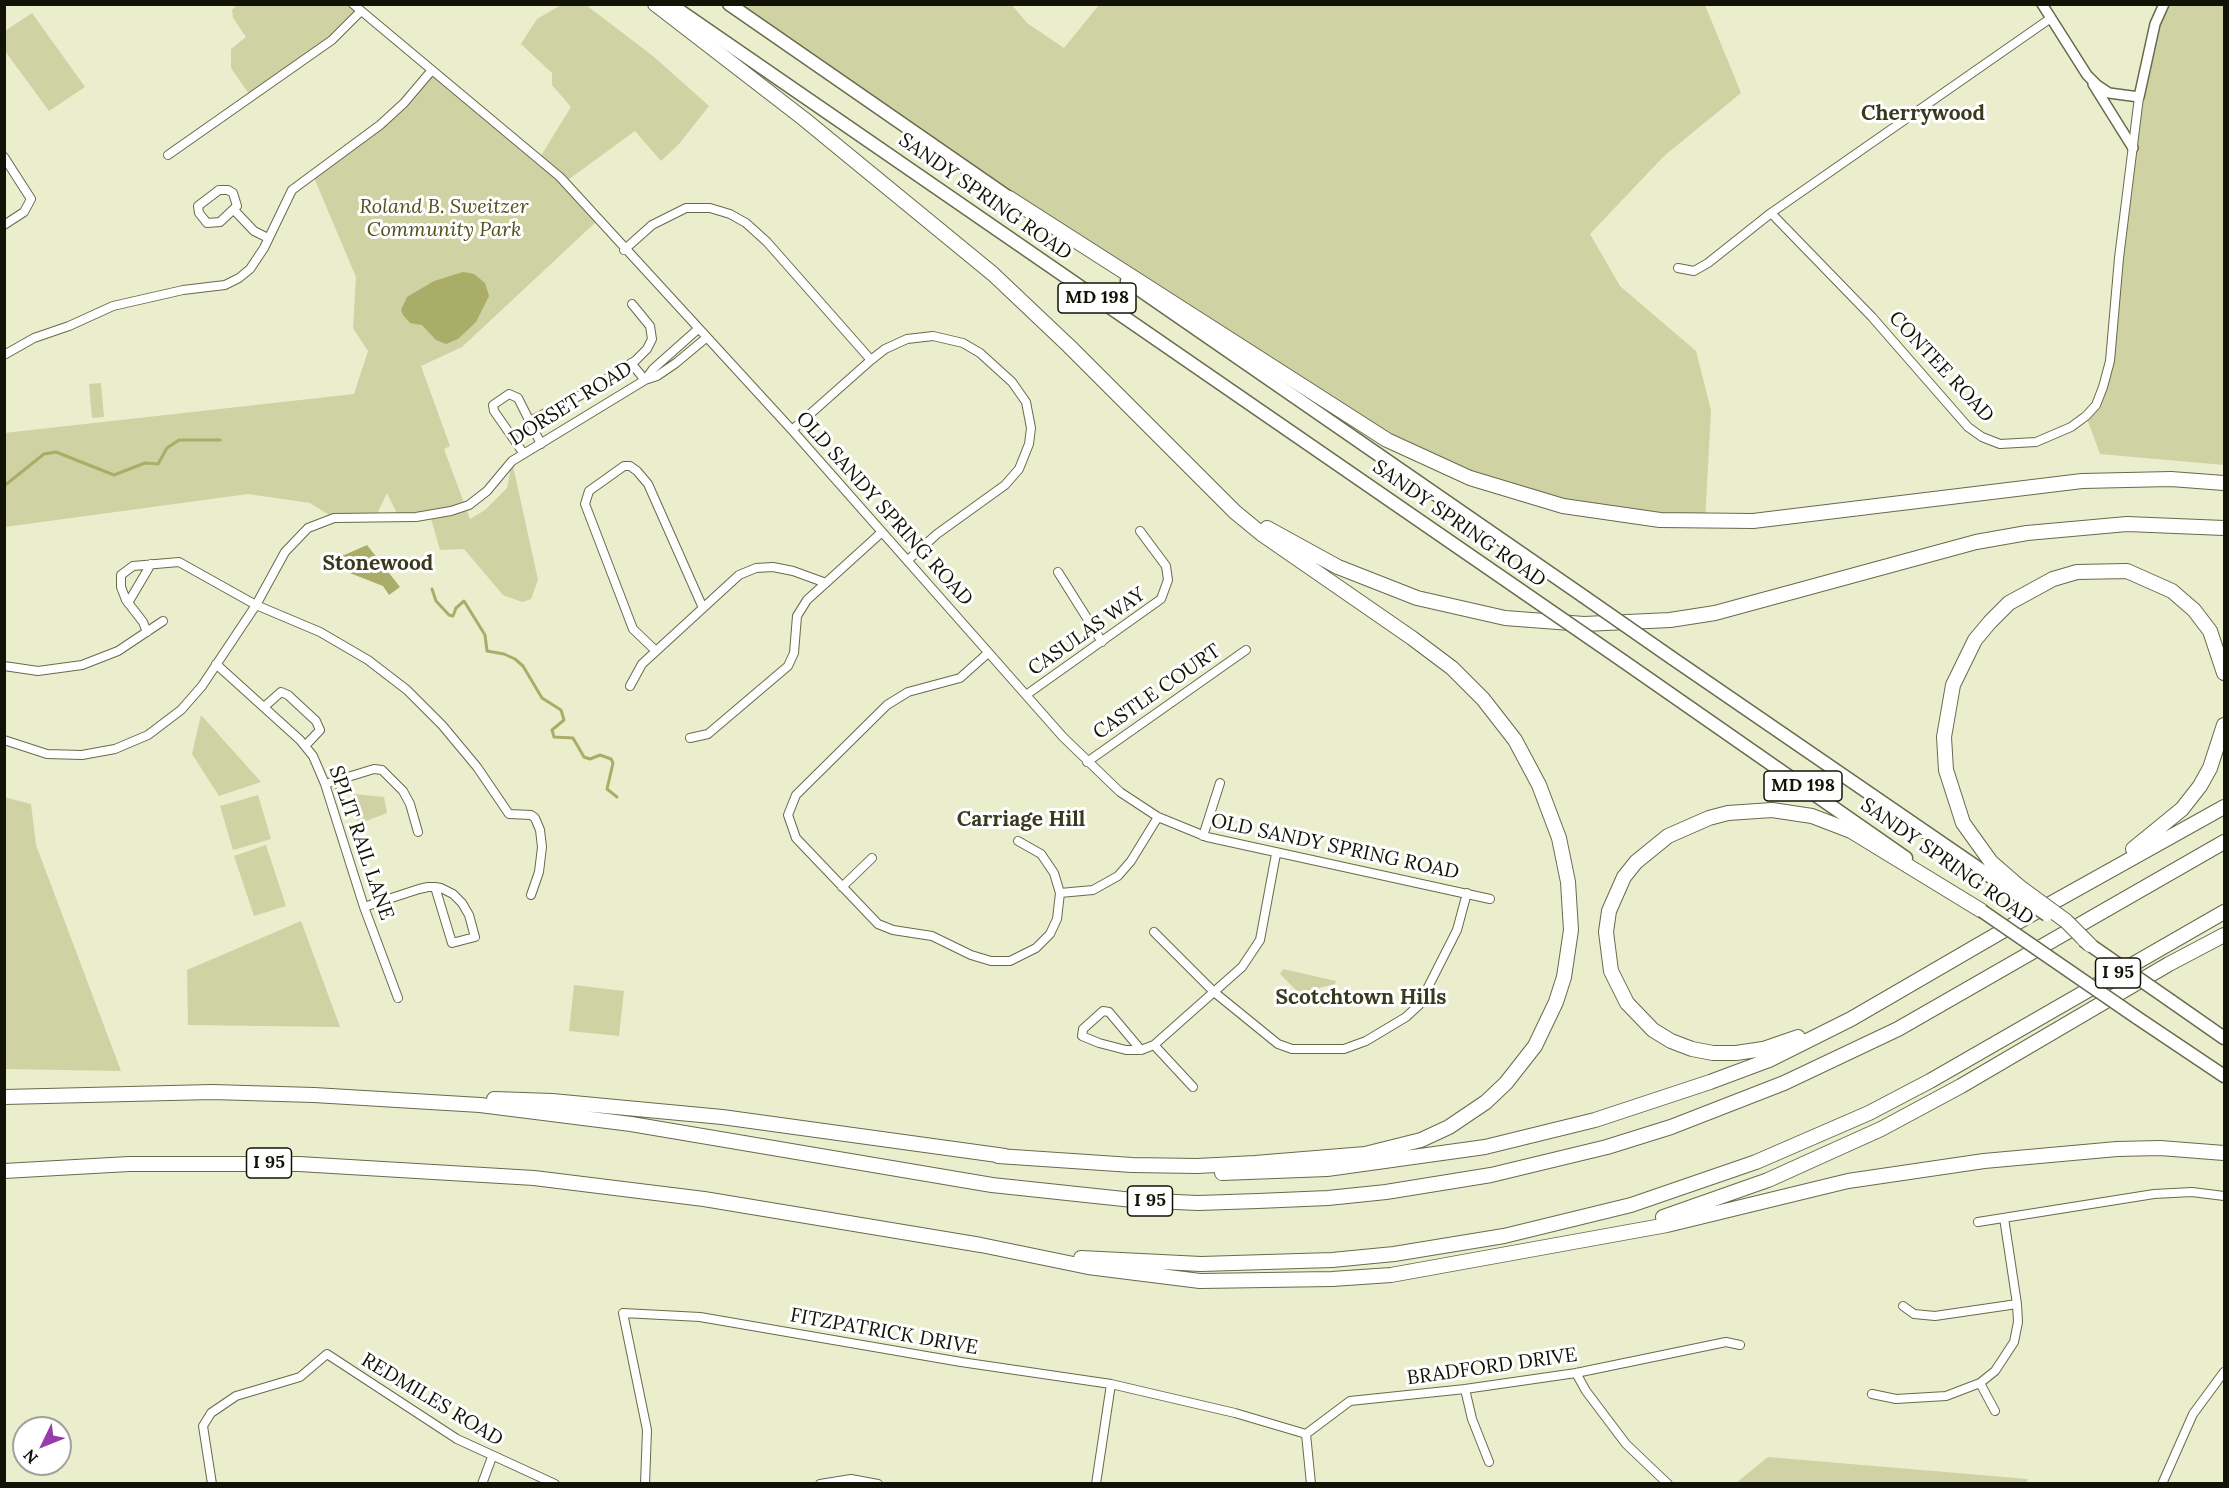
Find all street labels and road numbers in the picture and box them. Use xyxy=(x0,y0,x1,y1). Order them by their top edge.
street label: SANDY SPRING ROAD xyxy=(894,128,1076,266)
road number: MD 198 xyxy=(1058,283,1136,313)
street label: CONTEE ROAD xyxy=(1883,306,1999,428)
street label: DORSET ROAD xyxy=(505,357,637,451)
street label: OLD SANDY SPRING ROAD xyxy=(790,407,978,611)
street label: SANDY SPRING ROAD xyxy=(1368,455,1550,593)
street label: CASULAS WAY xyxy=(1024,583,1150,681)
street label: CASTLE COURT xyxy=(1089,639,1225,745)
street label: SPLIT RAIL LANE xyxy=(323,763,399,923)
road number: MD 198 xyxy=(1764,771,1842,801)
street label: SANDY SPRING ROAD xyxy=(1856,793,2038,931)
street label: OLD SANDY SPRING ROAD xyxy=(1209,809,1461,885)
road number: I 95 xyxy=(2096,958,2140,988)
road number: I 95 xyxy=(246,1148,292,1178)
road number: I 95 xyxy=(1128,1186,1172,1216)
street label: FITZPATRICK DRIVE xyxy=(788,1304,980,1360)
street label: BRADFORD DRIVE xyxy=(1405,1343,1579,1391)
street label: REDMILES ROAD xyxy=(357,1348,507,1452)

